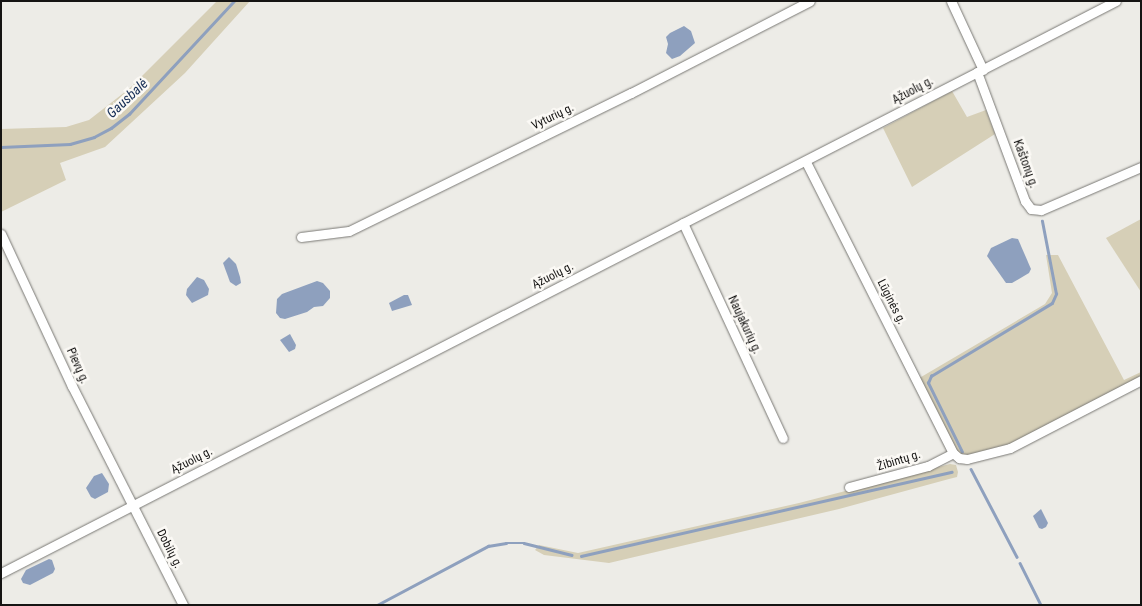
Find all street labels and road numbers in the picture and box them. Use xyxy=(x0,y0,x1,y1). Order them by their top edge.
street label: Ąžuolų g. xyxy=(890,74,936,108)
street label: Vyturių g. xyxy=(530,101,576,133)
street label: Kaštonų g. xyxy=(1010,138,1040,190)
street label: Ąžuolų g. xyxy=(530,259,576,293)
street label: Lūginės g. xyxy=(874,277,908,327)
street label: Naujakurių g. xyxy=(724,294,764,356)
street label: Pievų g. xyxy=(63,346,91,386)
street label: Ąžuolų g. xyxy=(169,444,215,478)
street label: Žibintų g. xyxy=(876,448,922,474)
street label: Dobilų g. xyxy=(153,527,185,571)

